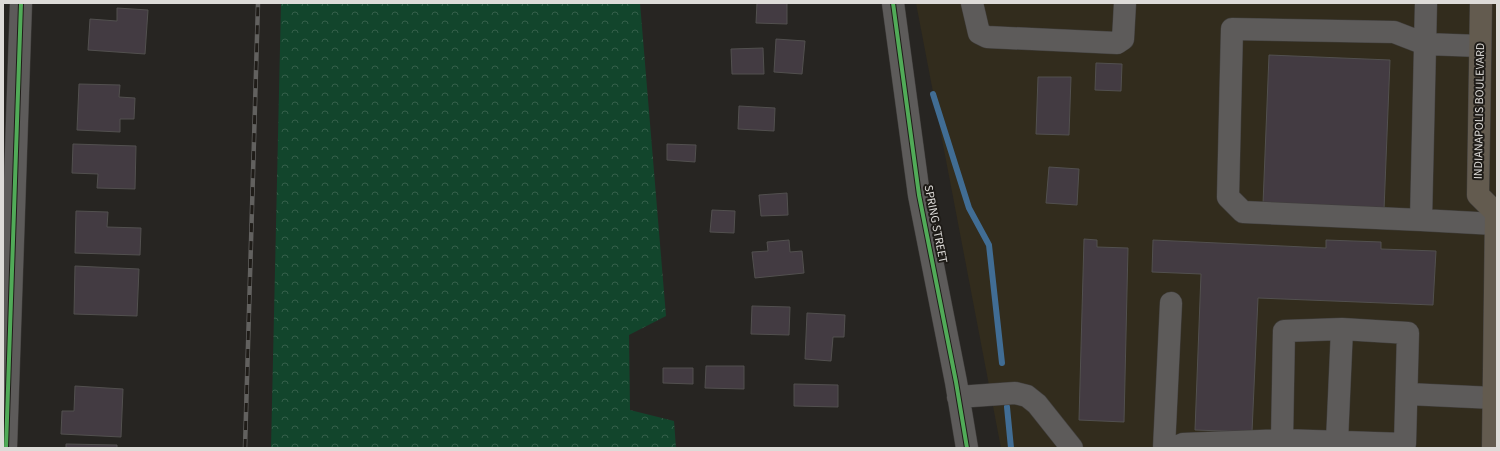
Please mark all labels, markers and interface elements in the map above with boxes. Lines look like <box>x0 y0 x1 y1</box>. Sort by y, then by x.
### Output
street label: INDIANAPOLIS BOULEVARD <box>1470 43 1489 179</box>
street label: SPRING STREET <box>920 184 952 265</box>

